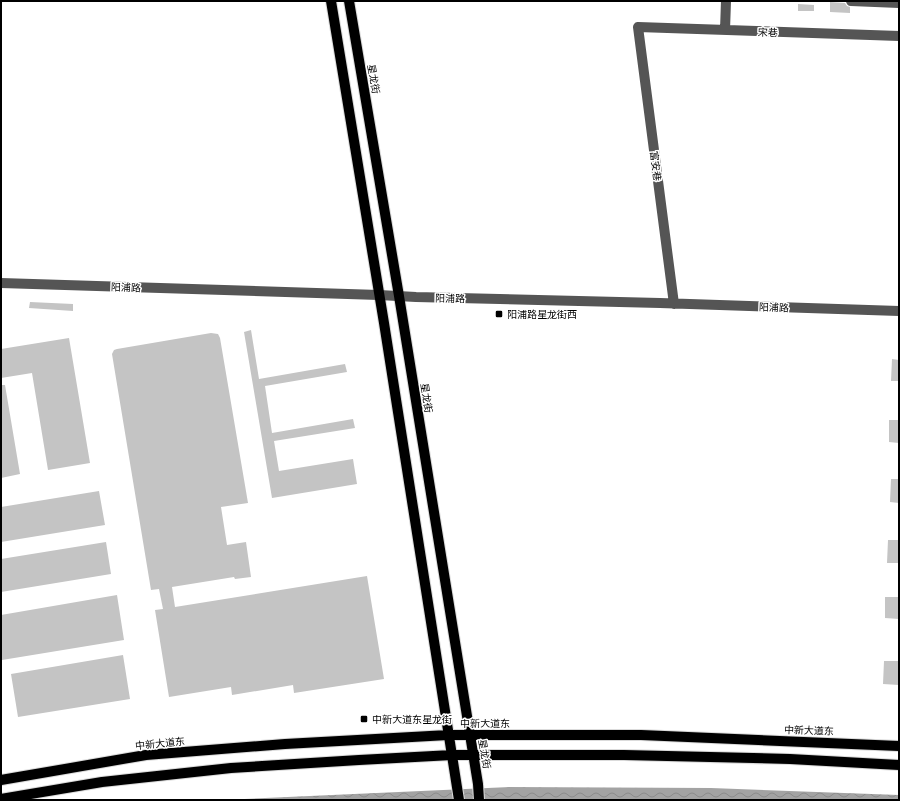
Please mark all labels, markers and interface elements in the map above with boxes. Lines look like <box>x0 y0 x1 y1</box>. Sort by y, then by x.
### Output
street label: 宋巷 <box>758 26 778 38</box>
street label: 星龙街 <box>365 63 383 95</box>
street label: 富安巷 <box>648 150 664 182</box>
street label: 阳浦路 <box>111 280 141 294</box>
street label: 阳浦路 <box>435 292 465 304</box>
street label: 阳浦路 <box>759 300 789 314</box>
place label: 阳浦路星龙街西 <box>507 308 577 320</box>
marker: 阳浦路星龙街西 <box>494 309 504 319</box>
street label: 星龙街 <box>419 382 435 414</box>
place label: 中新大道东星龙街 <box>372 713 452 725</box>
marker: 中新大道东星龙街 <box>359 714 369 724</box>
street label: 中新大道东 <box>460 717 510 729</box>
street label: 中新大道东 <box>784 723 834 737</box>
street label: 中新大道东 <box>135 734 185 752</box>
street label: 星龙街 <box>476 738 494 770</box>

